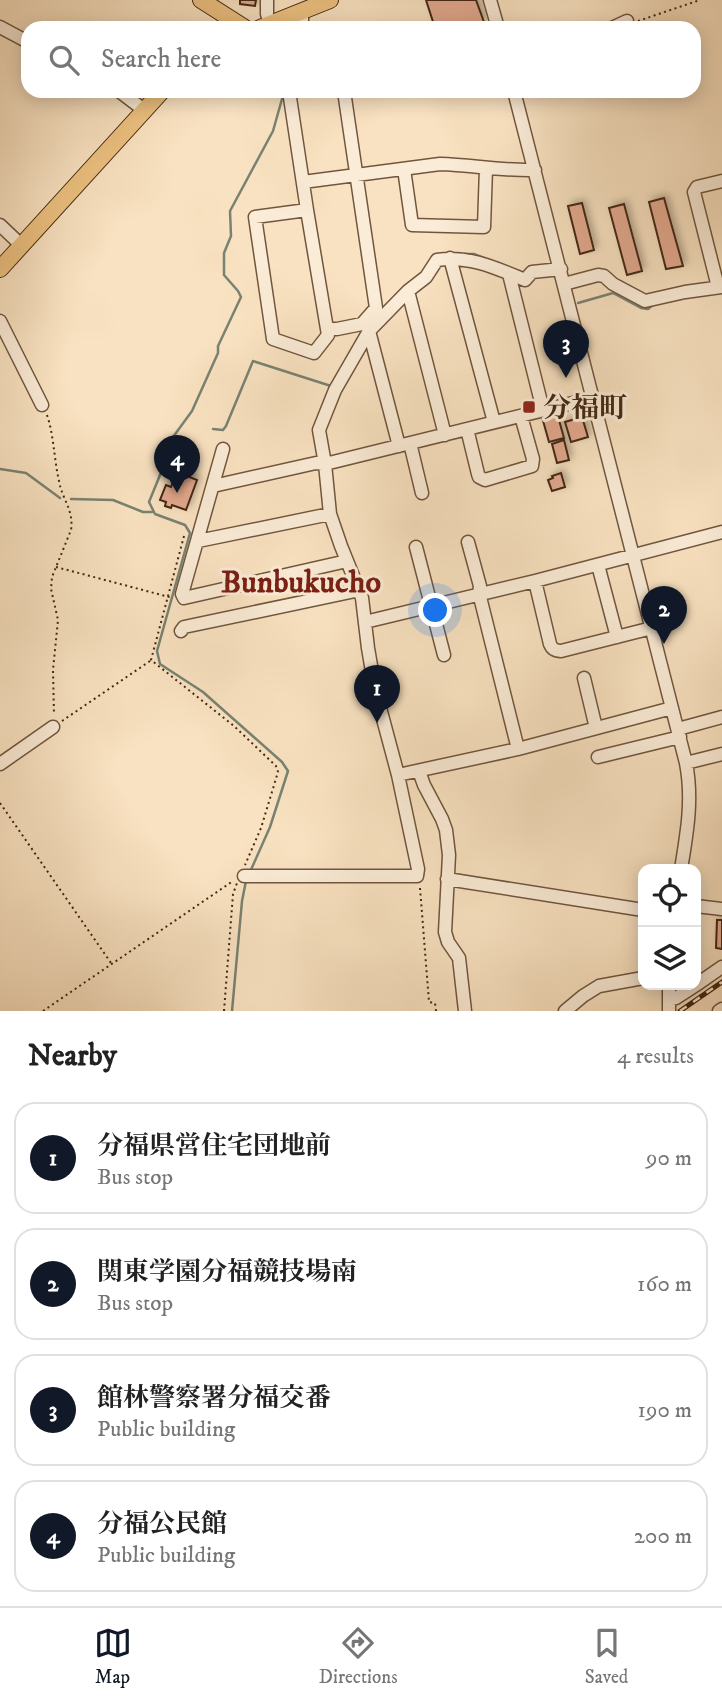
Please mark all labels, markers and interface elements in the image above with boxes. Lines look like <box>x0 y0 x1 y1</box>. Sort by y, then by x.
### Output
search box <box>21 21 701 98</box>
icon: search <box>45 41 83 79</box>
text: Search here <box>101 43 221 76</box>
pin: 3 <box>543 320 589 378</box>
place label: 分福町 <box>543 391 627 426</box>
marker: 分福町 <box>521 399 537 415</box>
pin: 4 <box>154 435 200 493</box>
district label: Bunbukucho <box>221 563 381 603</box>
pin: 2 <box>641 586 687 644</box>
your location <box>418 593 452 627</box>
pin: 1 <box>354 665 400 723</box>
map controls <box>638 864 701 990</box>
button: locate <box>638 864 701 927</box>
button: layers <box>638 927 701 990</box>
text: Nearby <box>28 1038 117 1075</box>
text: 4 results <box>617 1042 694 1071</box>
text: 分福県営住宅団地前 <box>97 1130 331 1163</box>
text: 1 <box>49 1144 57 1173</box>
text: 90 m <box>646 1144 692 1173</box>
text: Bus stop <box>97 1163 173 1192</box>
text: 関東学園分福競技場南 <box>97 1256 357 1289</box>
text: 2 <box>47 1270 59 1299</box>
text: 160 m <box>637 1270 692 1299</box>
text: Bus stop <box>97 1289 173 1318</box>
text: 館林警察署分福交番 <box>97 1382 331 1415</box>
text: 3 <box>49 1396 57 1425</box>
text: 190 m <box>638 1396 692 1425</box>
text: Public building <box>97 1415 235 1444</box>
text: 分福公民館 <box>97 1508 227 1541</box>
text: 4 <box>46 1522 60 1551</box>
text: 200 m <box>634 1522 692 1551</box>
text: Public building <box>97 1541 235 1570</box>
tab: Map <box>94 1624 132 1689</box>
tab: Directions <box>319 1624 398 1689</box>
tab: Saved <box>585 1624 628 1689</box>

